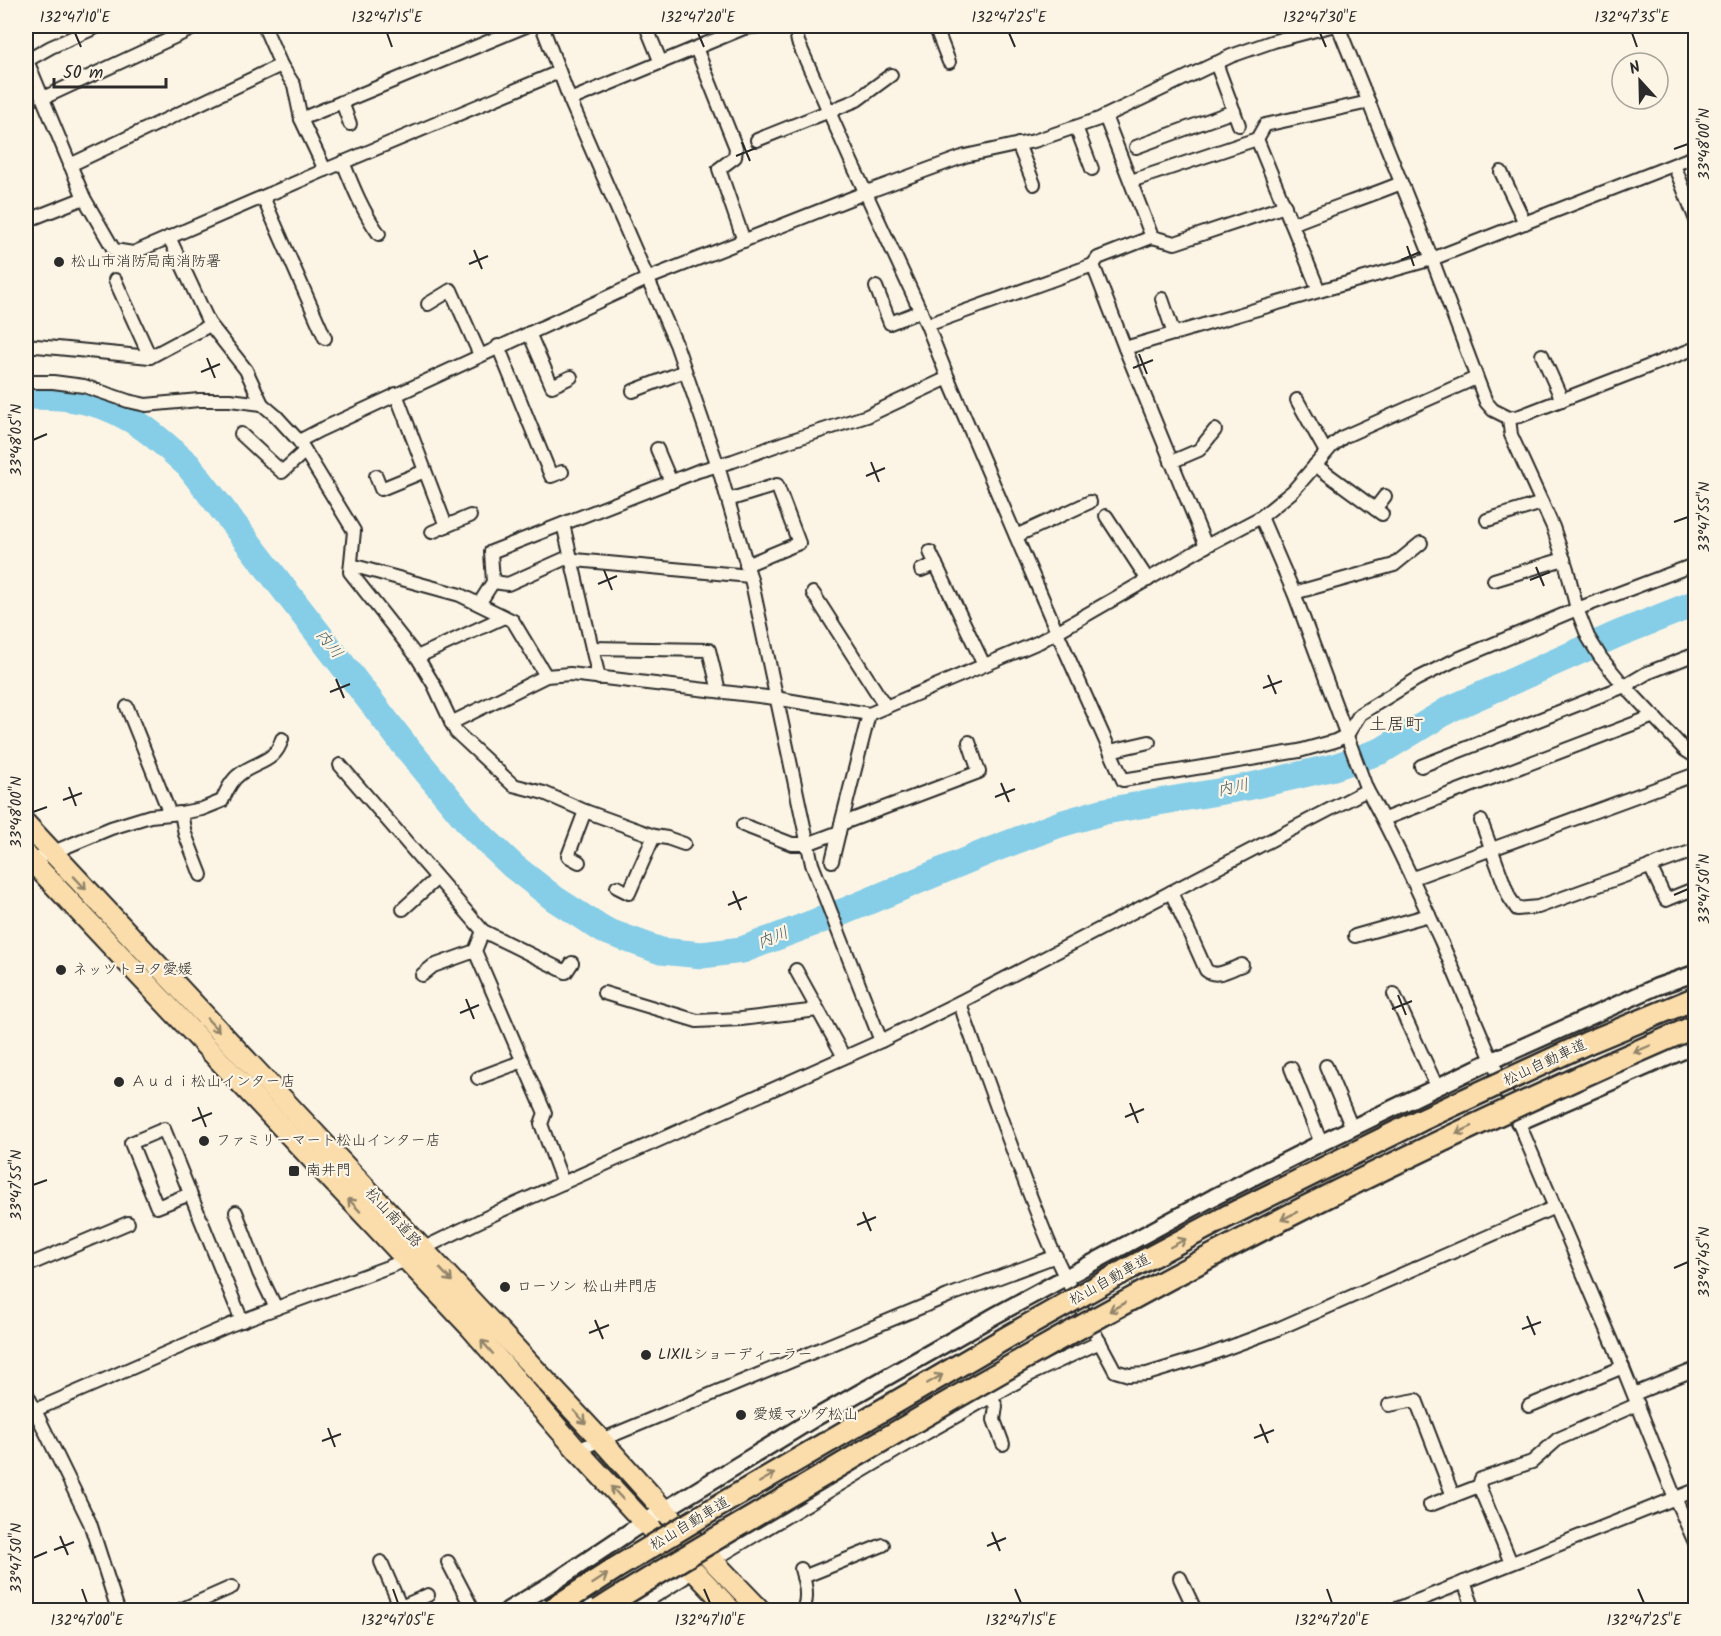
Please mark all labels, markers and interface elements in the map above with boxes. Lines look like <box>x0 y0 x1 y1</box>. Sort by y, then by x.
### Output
text: 132°47'10"E <box>40 6 111 30</box>
text: 132°47'15"E <box>352 6 424 30</box>
text: 132°47'20"E <box>661 6 736 30</box>
text: 132°47'25"E <box>972 6 1048 30</box>
text: 132°47'30"E <box>1283 6 1358 30</box>
text: 132°47'35"E <box>1595 6 1671 30</box>
scale bar <box>54 51 166 89</box>
north arrow <box>1610 51 1670 111</box>
text: N <box>1626 55 1644 82</box>
text: 50 m <box>63 59 103 88</box>
text: 33°48'00"N <box>1693 108 1717 180</box>
place label: 松山市消防局南消防署 <box>71 250 221 274</box>
marker: 松山市消防局南消防署 <box>52 255 66 269</box>
text: 33°48'05"N <box>5 404 29 476</box>
text: 33°47'55"N <box>1693 482 1717 552</box>
water label: 内川 <box>309 624 349 664</box>
district label: 土居町 <box>1369 711 1423 740</box>
water label: 内川 <box>1215 772 1251 804</box>
text: 33°48'00"N <box>5 776 29 848</box>
text: 33°47'50"N <box>1693 854 1717 924</box>
one-way arrow <box>73 875 87 890</box>
water label: 内川 <box>753 920 793 956</box>
place label: ネッツトヨタ愛媛 <box>73 958 192 982</box>
marker: ネッツトヨタ愛媛 <box>54 963 68 977</box>
one-way arrow <box>206 1017 220 1032</box>
street label: 松山自動車道 <box>1499 1033 1591 1093</box>
one-way arrow <box>1633 1044 1651 1056</box>
place label: Ａｕｄｉ松山インター店 <box>131 1070 295 1094</box>
marker: Ａｕｄｉ松山インター店 <box>112 1075 126 1089</box>
one-way arrow <box>1456 1125 1474 1136</box>
place label: ファミリーマート松山インター店 <box>216 1129 441 1153</box>
marker: ファミリーマート松山インター店 <box>197 1134 211 1148</box>
text: 33°47'55"N <box>5 1150 29 1220</box>
place label: 南井門 <box>306 1159 351 1183</box>
marker: 南井門 <box>287 1164 301 1178</box>
street label: 松山南道路 <box>359 1182 427 1254</box>
one-way arrow <box>347 1197 362 1212</box>
one-way arrow <box>1281 1211 1299 1222</box>
text: 33°47'45"N <box>1693 1226 1717 1298</box>
one-way arrow <box>1169 1237 1186 1249</box>
street label: 松山自動車道 <box>1065 1248 1155 1312</box>
one-way arrow <box>439 1267 454 1282</box>
place label: ローソン 松山井門店 <box>517 1275 658 1299</box>
marker: ローソン 松山井門店 <box>498 1280 512 1294</box>
one-way arrow <box>1108 1302 1126 1313</box>
one-way arrow <box>480 1340 494 1355</box>
place label: LIXILショーディーラー <box>658 1343 812 1367</box>
marker: LIXILショーディーラー <box>639 1348 653 1362</box>
one-way arrow <box>926 1373 943 1385</box>
place label: 愛媛マツダ松山 <box>753 1403 858 1427</box>
marker: 愛媛マツダ松山 <box>734 1408 748 1422</box>
one-way arrow <box>573 1410 587 1425</box>
one-way arrow <box>757 1472 775 1483</box>
one-way arrow <box>610 1486 624 1501</box>
street label: 松山自動車道 <box>645 1491 735 1557</box>
text: 33°47'50"N <box>5 1523 29 1593</box>
one-way arrow <box>591 1572 608 1585</box>
text: 132°47'00"E <box>50 1609 125 1633</box>
text: 132°47'05"E <box>361 1609 436 1633</box>
text: 132°47'10"E <box>675 1609 746 1633</box>
text: 132°47'15"E <box>986 1609 1058 1633</box>
text: 132°47'20"E <box>1295 1609 1370 1633</box>
text: 132°47'25"E <box>1607 1609 1683 1633</box>

